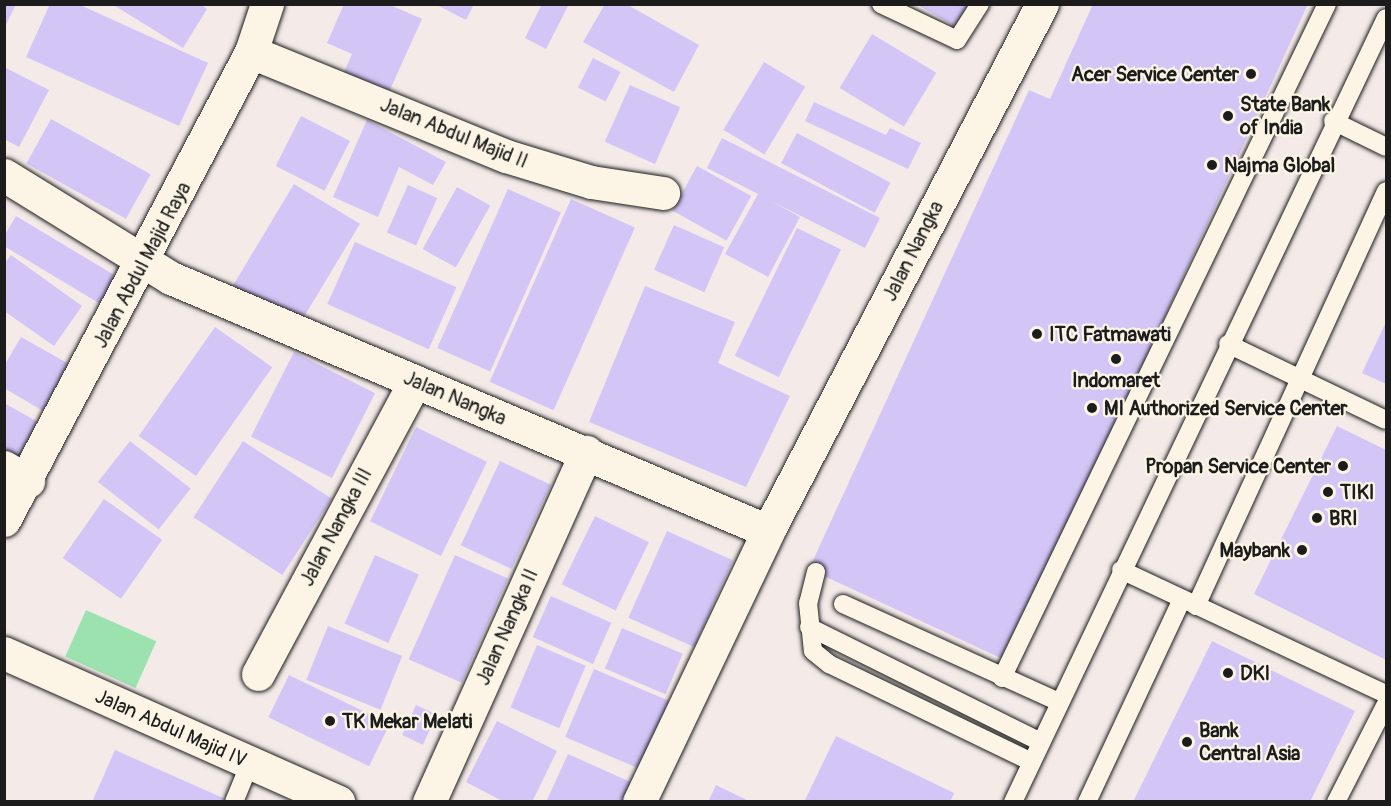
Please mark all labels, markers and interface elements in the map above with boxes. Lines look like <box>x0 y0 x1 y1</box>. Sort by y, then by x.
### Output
place label: Acer Service Center <box>1071 62 1239 86</box>
marker: Acer Service Center <box>1244 67 1258 81</box>
street label: Jalan Abdul Majid II <box>377 92 531 174</box>
place label: State Bank of India <box>1240 92 1330 139</box>
marker: State Bank of India <box>1221 109 1235 123</box>
place label: Najma Global <box>1224 153 1335 177</box>
marker: Najma Global <box>1205 158 1219 172</box>
street label: Jalan Abdul Majid Raya <box>88 178 196 352</box>
street label: Jalan Nangka <box>878 197 948 305</box>
place label: ITC Fatmawati <box>1049 322 1171 346</box>
marker: ITC Fatmawati <box>1030 327 1044 341</box>
marker: Indomaret <box>1109 352 1123 366</box>
street label: Jalan Nangka <box>400 366 510 430</box>
place label: Indomaret <box>1072 368 1160 392</box>
place label: MI Authorized Service Center <box>1104 396 1347 420</box>
marker: MI Authorized Service Center <box>1085 401 1099 415</box>
place label: Propan Service Center <box>1145 454 1331 478</box>
marker: Propan Service Center <box>1336 459 1350 473</box>
street label: Jalan Nangka III <box>295 464 377 590</box>
place label: TIKI <box>1340 480 1374 504</box>
marker: TIKI <box>1321 485 1335 499</box>
place label: BRI <box>1329 506 1358 530</box>
marker: BRI <box>1310 511 1324 525</box>
place label: Maybank <box>1220 538 1290 562</box>
marker: Maybank <box>1295 543 1309 557</box>
street label: Jalan Nangka II <box>471 565 543 689</box>
place label: DKI <box>1240 661 1270 685</box>
marker: DKI <box>1221 666 1235 680</box>
street label: Jalan Abdul Majid IV <box>91 684 251 772</box>
place label: TK Mekar Melati <box>342 709 472 733</box>
marker: TK Mekar Melati <box>323 714 337 728</box>
place label: Bank Central Asia <box>1199 718 1300 765</box>
marker: Bank Central Asia <box>1180 735 1194 749</box>

